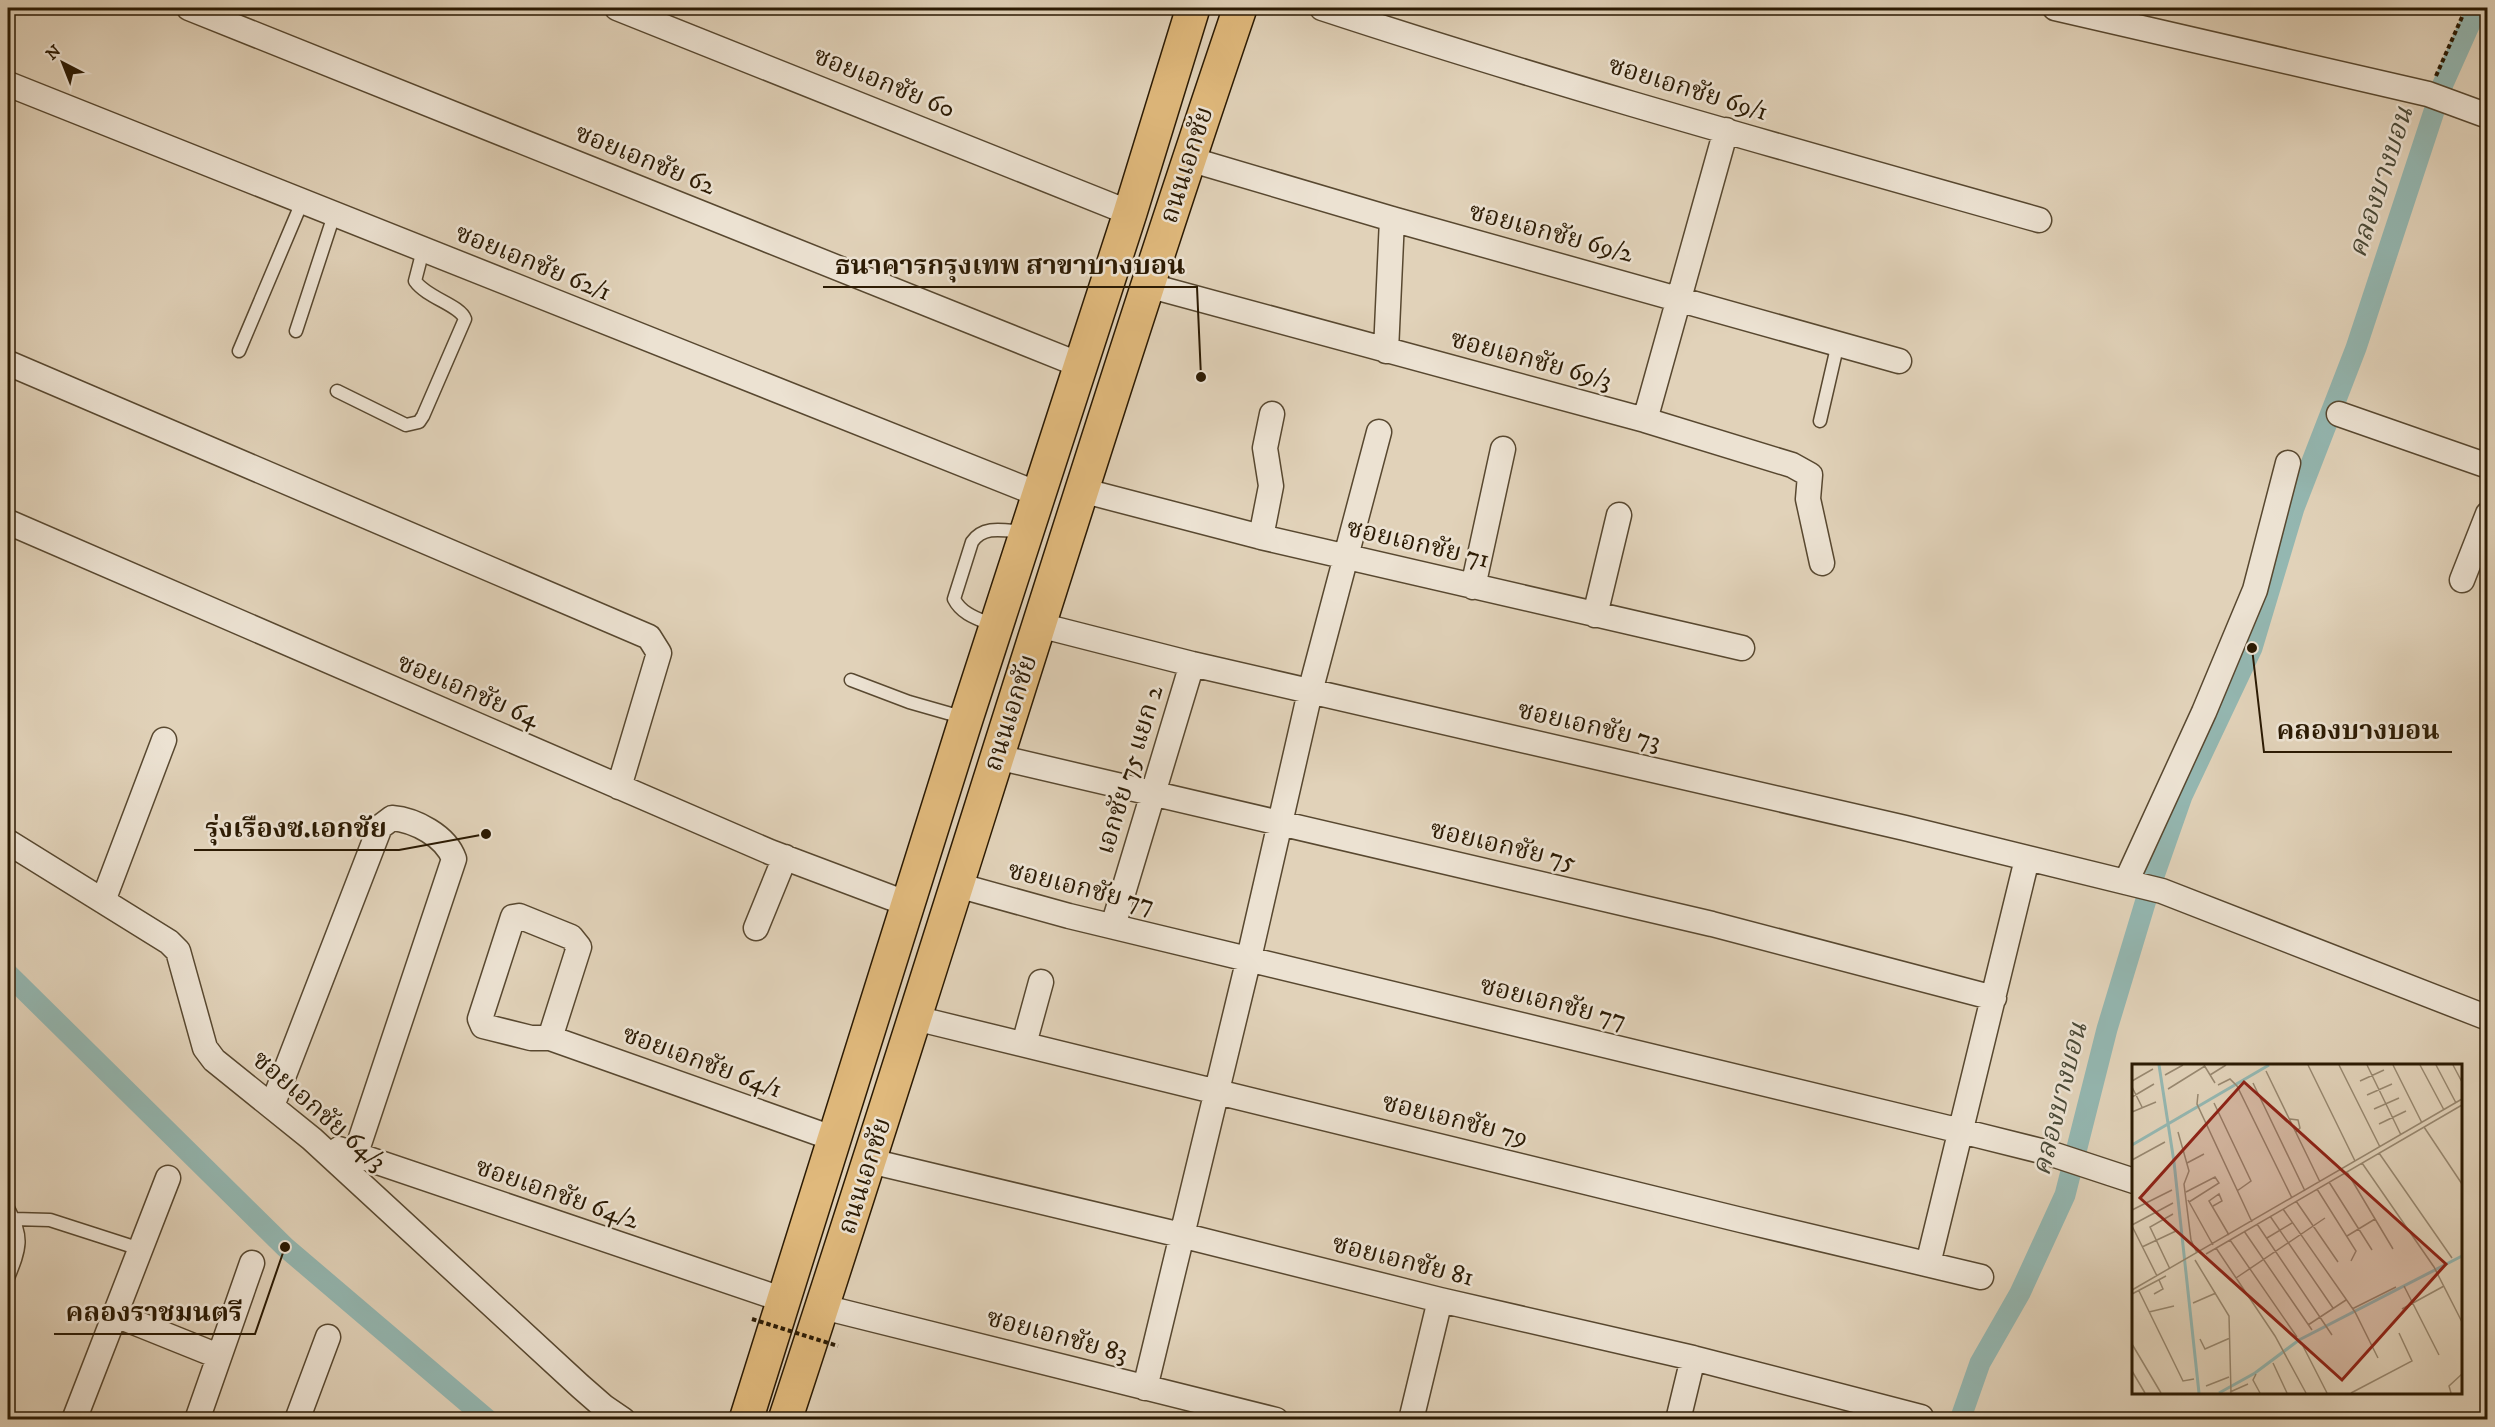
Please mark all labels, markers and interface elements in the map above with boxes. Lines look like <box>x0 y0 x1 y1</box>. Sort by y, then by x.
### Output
north arrow <box>33 33 93 93</box>
street label: ซอยเอกชัย 60 <box>808 40 960 126</box>
text: N <box>42 41 65 64</box>
street label: ซอยเอกชัย 69/1 <box>1604 49 1772 129</box>
water label: คลองบางบอน <box>2341 102 2421 262</box>
street label: ถนนเอกชัย <box>1153 103 1221 227</box>
street label: ซอยเอกชัย 62 <box>570 117 720 203</box>
street label: ซอยเอกชัย 69/2 <box>1465 195 1637 271</box>
street label: ซอยเอกชัย 62/1 <box>450 217 616 309</box>
callout: ธนาคารกรุงเทพ สาขาบางบอน <box>823 242 1197 287</box>
text: ธนาคารกรุงเทพ สาขาบางบอน <box>835 249 1185 283</box>
street label: ซอยเอกชัย 69/3 <box>1447 323 1615 397</box>
street label: ซอยเอกชัย 71 <box>1343 512 1493 576</box>
street label: ซอยเอกชัย 64 <box>392 646 545 736</box>
street label: ถนนเอกชัย <box>977 651 1045 775</box>
street label: เอกชัย 75 แยก 2 <box>1089 681 1171 858</box>
street label: ซอยเอกชัย 73 <box>1514 694 1664 758</box>
callout: คลองบางบอน <box>2264 707 2452 752</box>
text: คลองบางบอน <box>2276 714 2440 748</box>
callout: รุ่งเรืองซ.เอกชัย <box>194 805 399 850</box>
text: รุ่งเรืองซ.เอกชัย <box>205 812 387 846</box>
street label: ซอยเอกชัย 75 <box>1427 813 1579 879</box>
street label: ซอยเอกชัย 77 <box>1004 854 1158 922</box>
street label: ซอยเอกชัย 77 <box>1476 969 1630 1037</box>
street label: ซอยเอกชัย 64/1 <box>618 1018 786 1106</box>
water label: คลองบางบอน <box>2025 1019 2095 1179</box>
street label: ซอยเอกชัย 64/3 <box>245 1044 393 1178</box>
inset map <box>2132 1064 2462 1394</box>
street label: ซอยเอกชัย 79 <box>1379 1086 1531 1154</box>
street label: ถนนเอกชัย <box>831 1114 899 1238</box>
street label: ซอยเอกชัย 64/2 <box>471 1151 643 1237</box>
street label: ซอยเอกชัย 81 <box>1329 1227 1477 1295</box>
callout: คลองราชมนตรี <box>54 1289 255 1334</box>
text: คลองราชมนตรี <box>66 1296 242 1330</box>
street label: ซอยเอกชัย 83 <box>983 1301 1131 1371</box>

